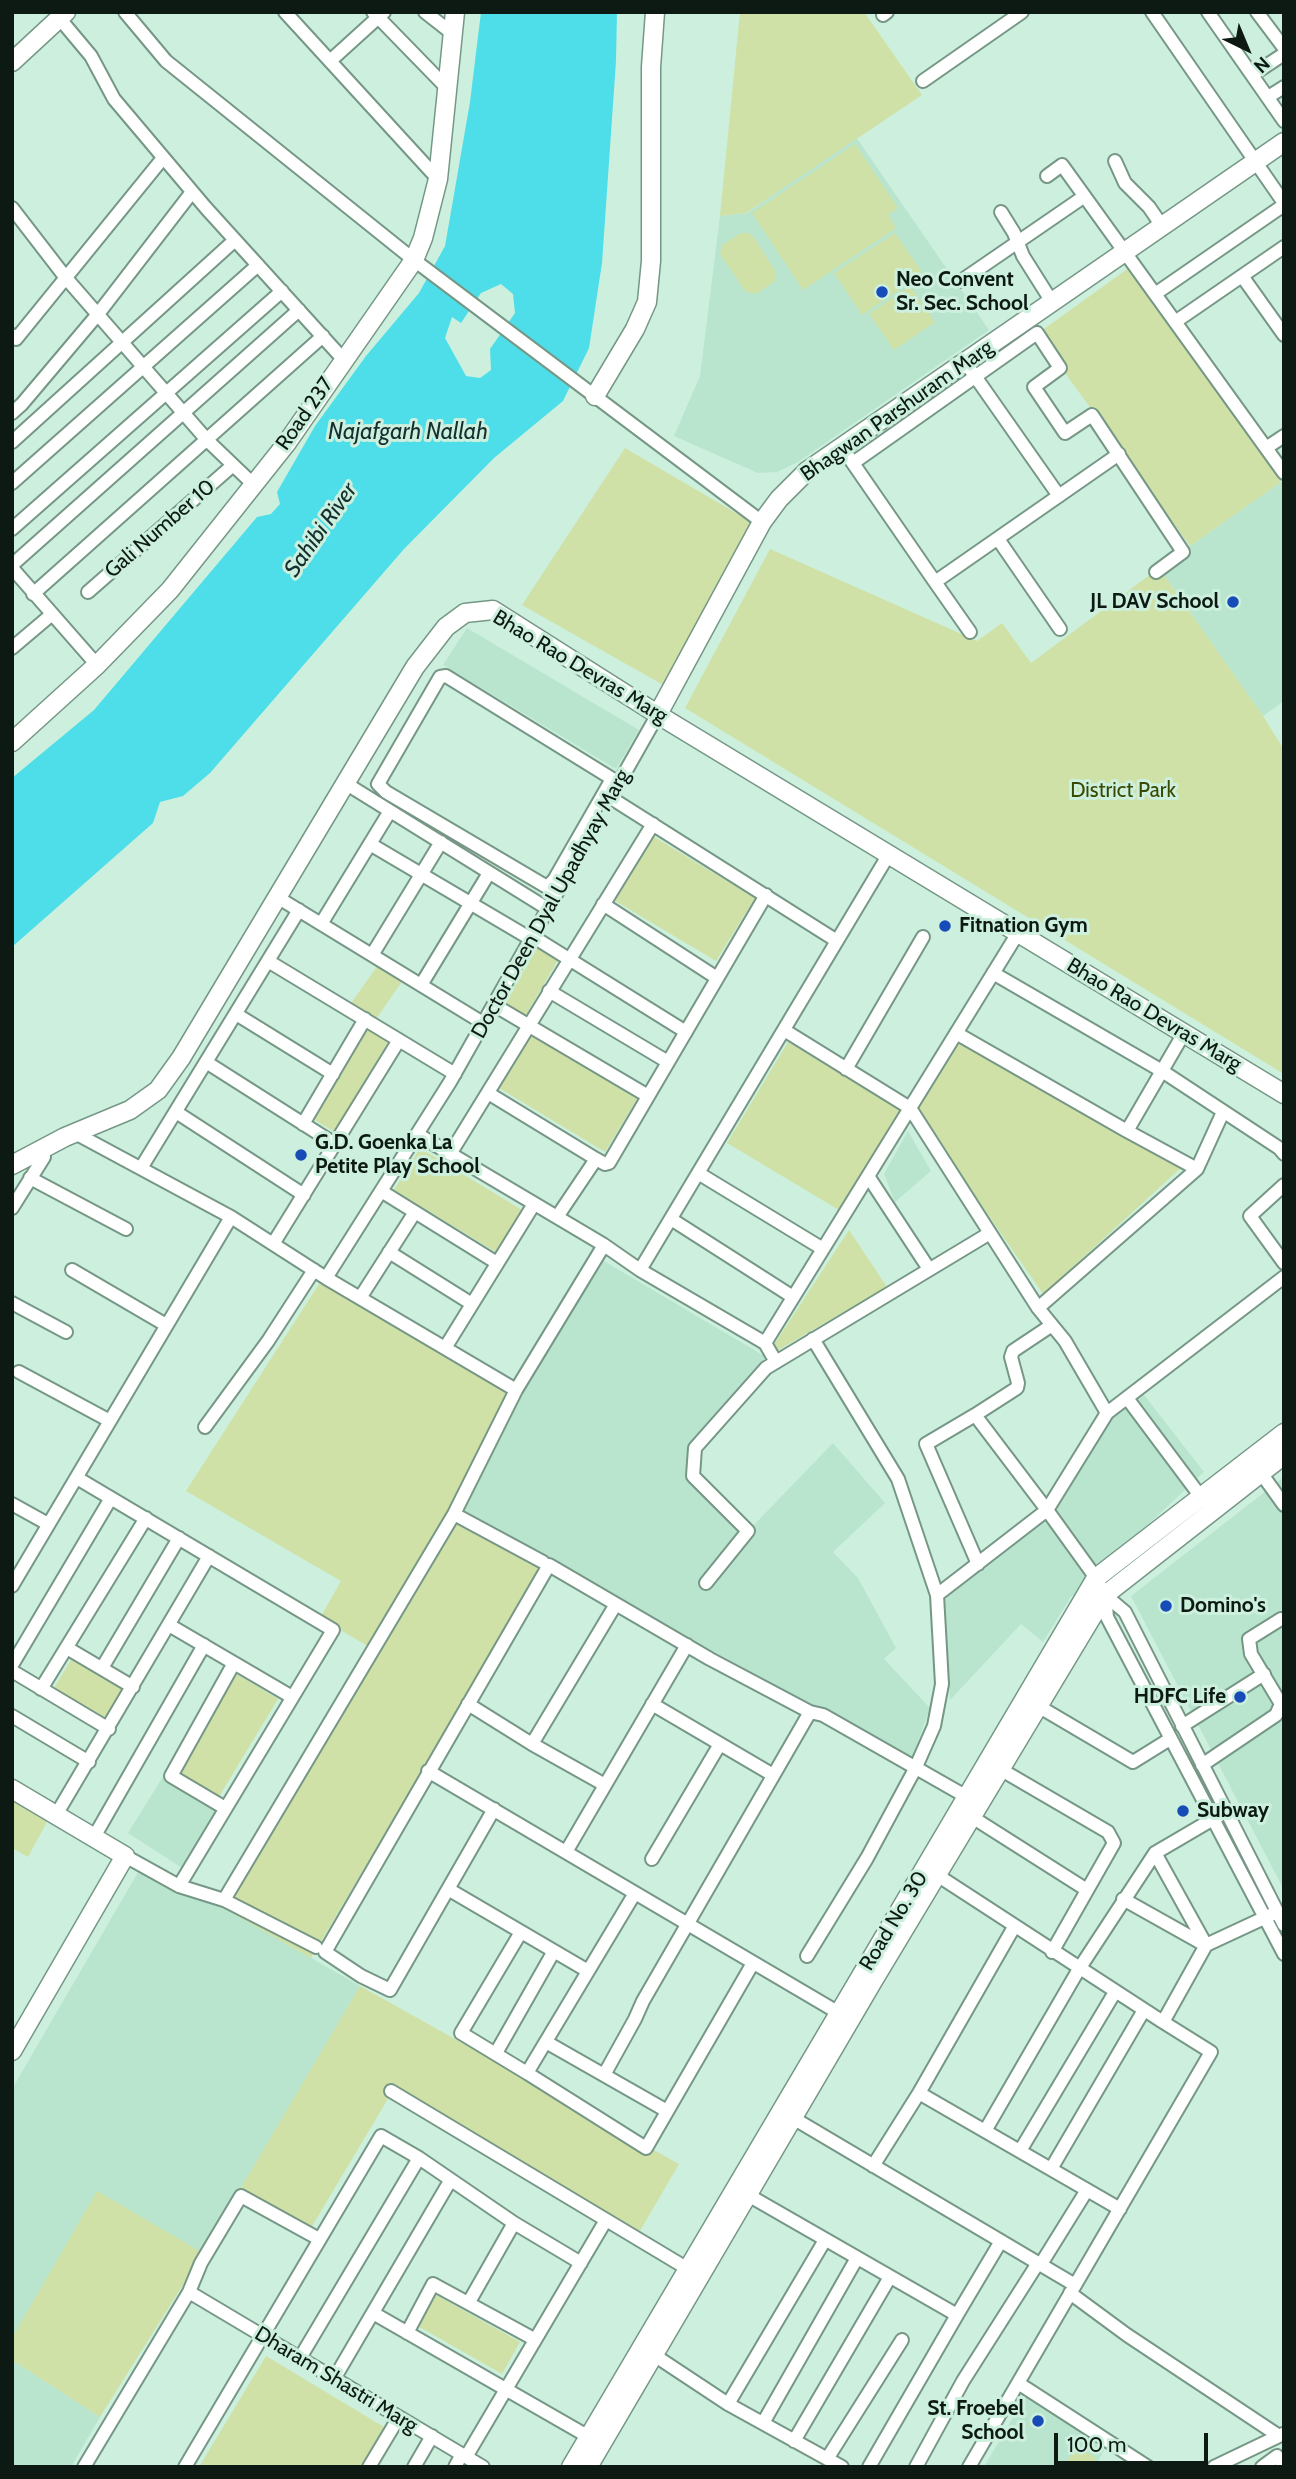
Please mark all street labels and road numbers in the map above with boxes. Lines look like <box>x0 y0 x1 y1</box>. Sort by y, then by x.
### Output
street label: Bhagwan Parshuram Marg <box>796 335 998 487</box>
street label: Road 237 <box>271 373 339 455</box>
street label: Gali Number 10 <box>100 474 220 584</box>
street label: Bhao Rao Devras Marg <box>488 605 672 729</box>
street label: Doctor Deen Dyal Upadhyay Marg <box>466 765 636 1043</box>
street label: Bhao Rao Devras Marg <box>1062 953 1246 1077</box>
street label: Road No. 30 <box>855 1867 933 1975</box>
street label: Dharam Shastri Marg <box>250 2321 422 2439</box>

